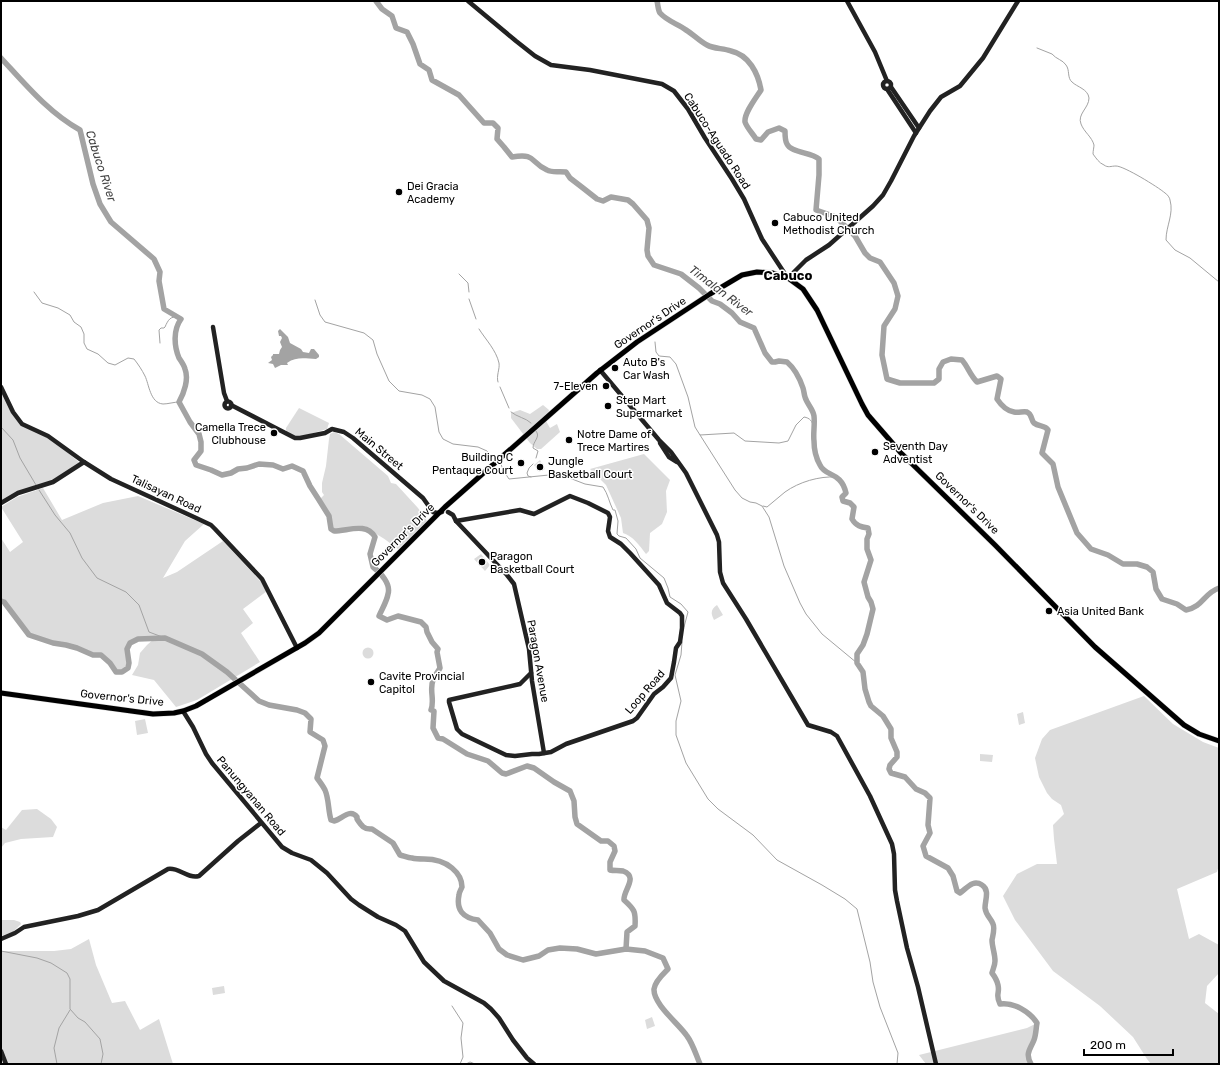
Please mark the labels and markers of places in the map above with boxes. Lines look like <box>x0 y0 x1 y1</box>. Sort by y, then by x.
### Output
place label: Dei Gracia Academy <box>407 180 459 206</box>
marker: Dei Gracia Academy <box>394 187 404 197</box>
place label: Cabuco United Methodist Church <box>783 211 874 237</box>
marker: Cabuco United Methodist Church <box>770 218 780 228</box>
place label: Auto B's Car Wash <box>623 356 670 382</box>
marker: Auto B's Car Wash <box>610 363 620 373</box>
place label: 7-Eleven <box>553 380 598 393</box>
marker: 7-Eleven <box>601 381 611 391</box>
place label: Step Mart Supermarket <box>616 394 683 420</box>
marker: Step Mart Supermarket <box>603 401 613 411</box>
place label: Camella Trece Clubhouse <box>195 421 266 447</box>
marker: Camella Trece Clubhouse <box>269 428 279 438</box>
place label: Notre Dame of Trece Martires <box>577 428 652 454</box>
marker: Notre Dame of Trece Martires <box>564 435 574 445</box>
place label: Seventh Day Adventist <box>883 440 948 466</box>
marker: Seventh Day Adventist <box>870 447 880 457</box>
place label: Building C Pentaque Court <box>432 451 514 477</box>
place label: Jungle Basketball Court <box>548 455 633 481</box>
marker: Building C Pentaque Court <box>516 458 526 468</box>
marker: Jungle Basketball Court <box>535 462 545 472</box>
place label: Paragon Basketball Court <box>490 550 575 576</box>
marker: Paragon Basketball Court <box>477 557 487 567</box>
place label: Asia United Bank <box>1057 605 1144 618</box>
marker: Asia United Bank <box>1044 606 1054 616</box>
place label: Cavite Provincial Capitol <box>379 670 464 696</box>
marker: Cavite Provincial Capitol <box>366 677 376 687</box>

